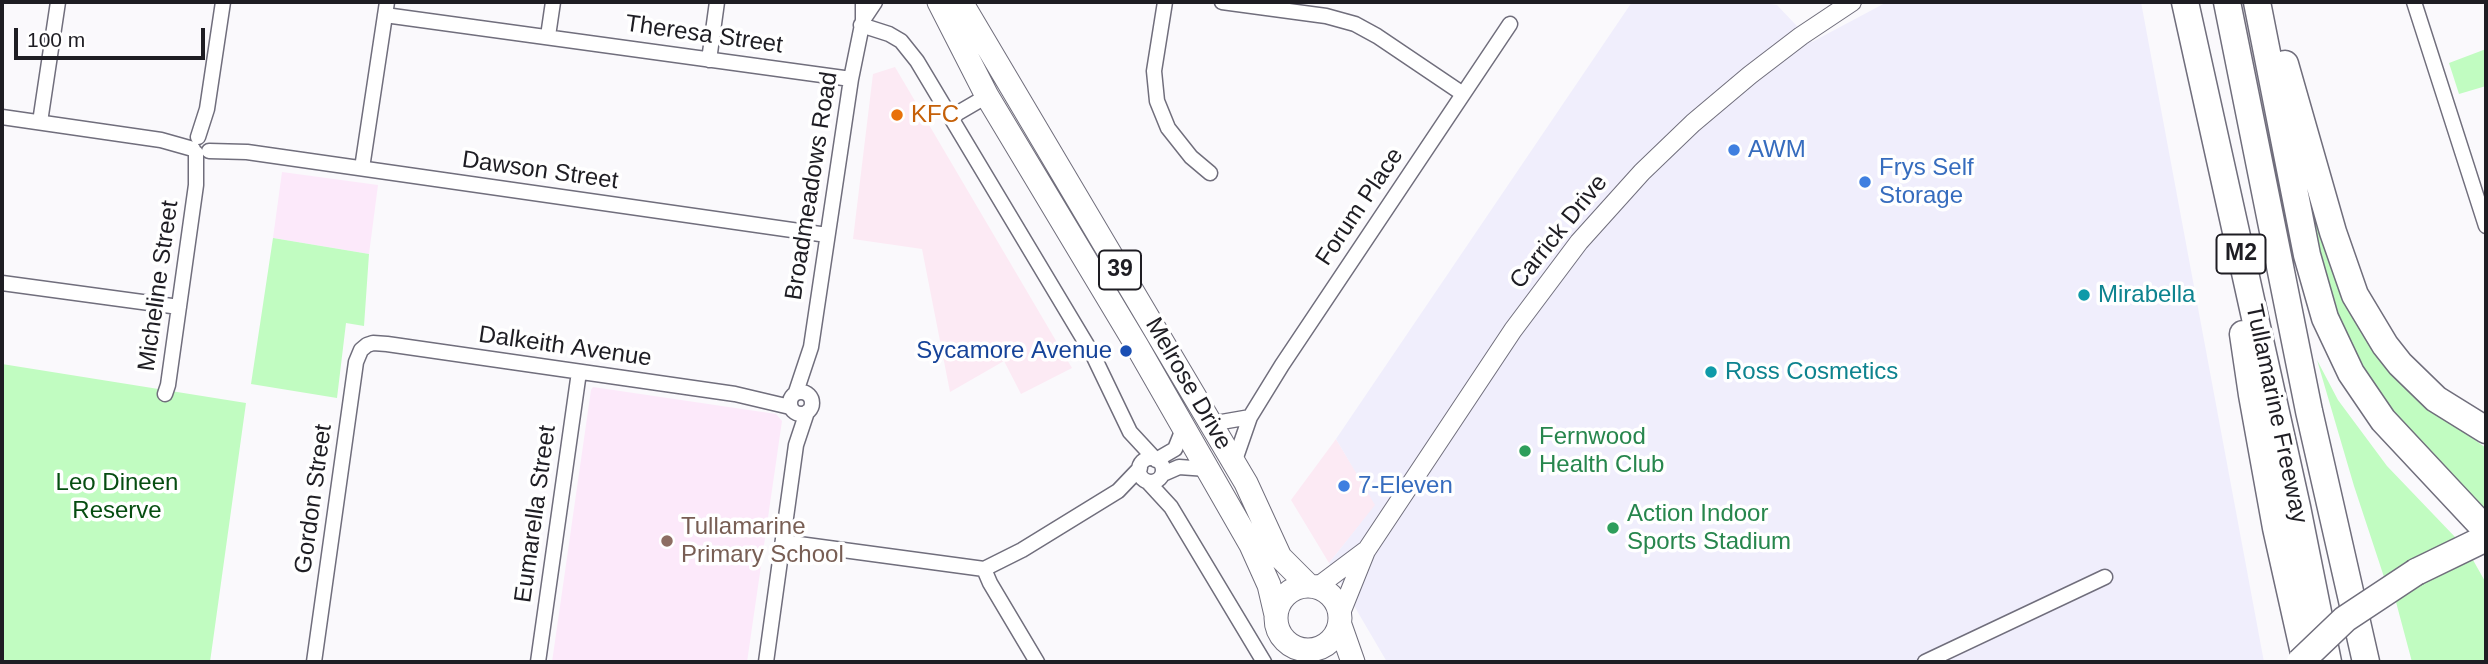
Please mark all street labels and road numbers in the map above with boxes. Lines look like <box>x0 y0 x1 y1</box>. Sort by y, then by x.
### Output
street label: Theresa Street <box>623 10 785 60</box>
street label: Broadmeadows Road <box>780 70 844 302</box>
street label: Forum Place <box>1310 143 1410 271</box>
street label: Dawson Street <box>460 146 620 196</box>
street label: Carrick Drive <box>1504 169 1614 295</box>
street label: Micheline Street <box>133 199 185 373</box>
road number: M2 <box>2216 234 2266 274</box>
road number: 39 <box>1099 250 1141 290</box>
street label: Tullamarine Freeway <box>2239 302 2313 526</box>
street label: Melrose Drive <box>1139 313 1237 455</box>
street label: Dalkeith Avenue <box>477 321 653 373</box>
street label: Gordon Street <box>289 422 339 576</box>
street label: Eumarella Street <box>509 423 563 605</box>

